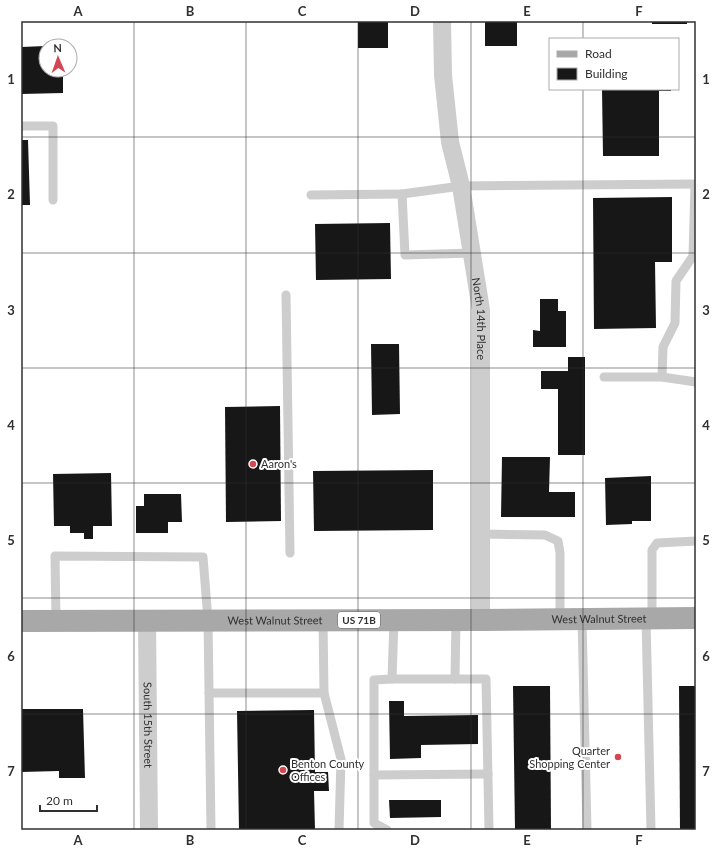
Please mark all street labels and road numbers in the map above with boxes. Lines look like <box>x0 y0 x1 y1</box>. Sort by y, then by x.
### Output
street label: North 14th Place <box>470 277 488 360</box>
street label: West Walnut Street <box>551 611 647 625</box>
road number: US 71B <box>338 612 380 628</box>
street label: West Walnut Street <box>228 613 323 627</box>
street label: South 15th Street <box>142 682 155 768</box>

